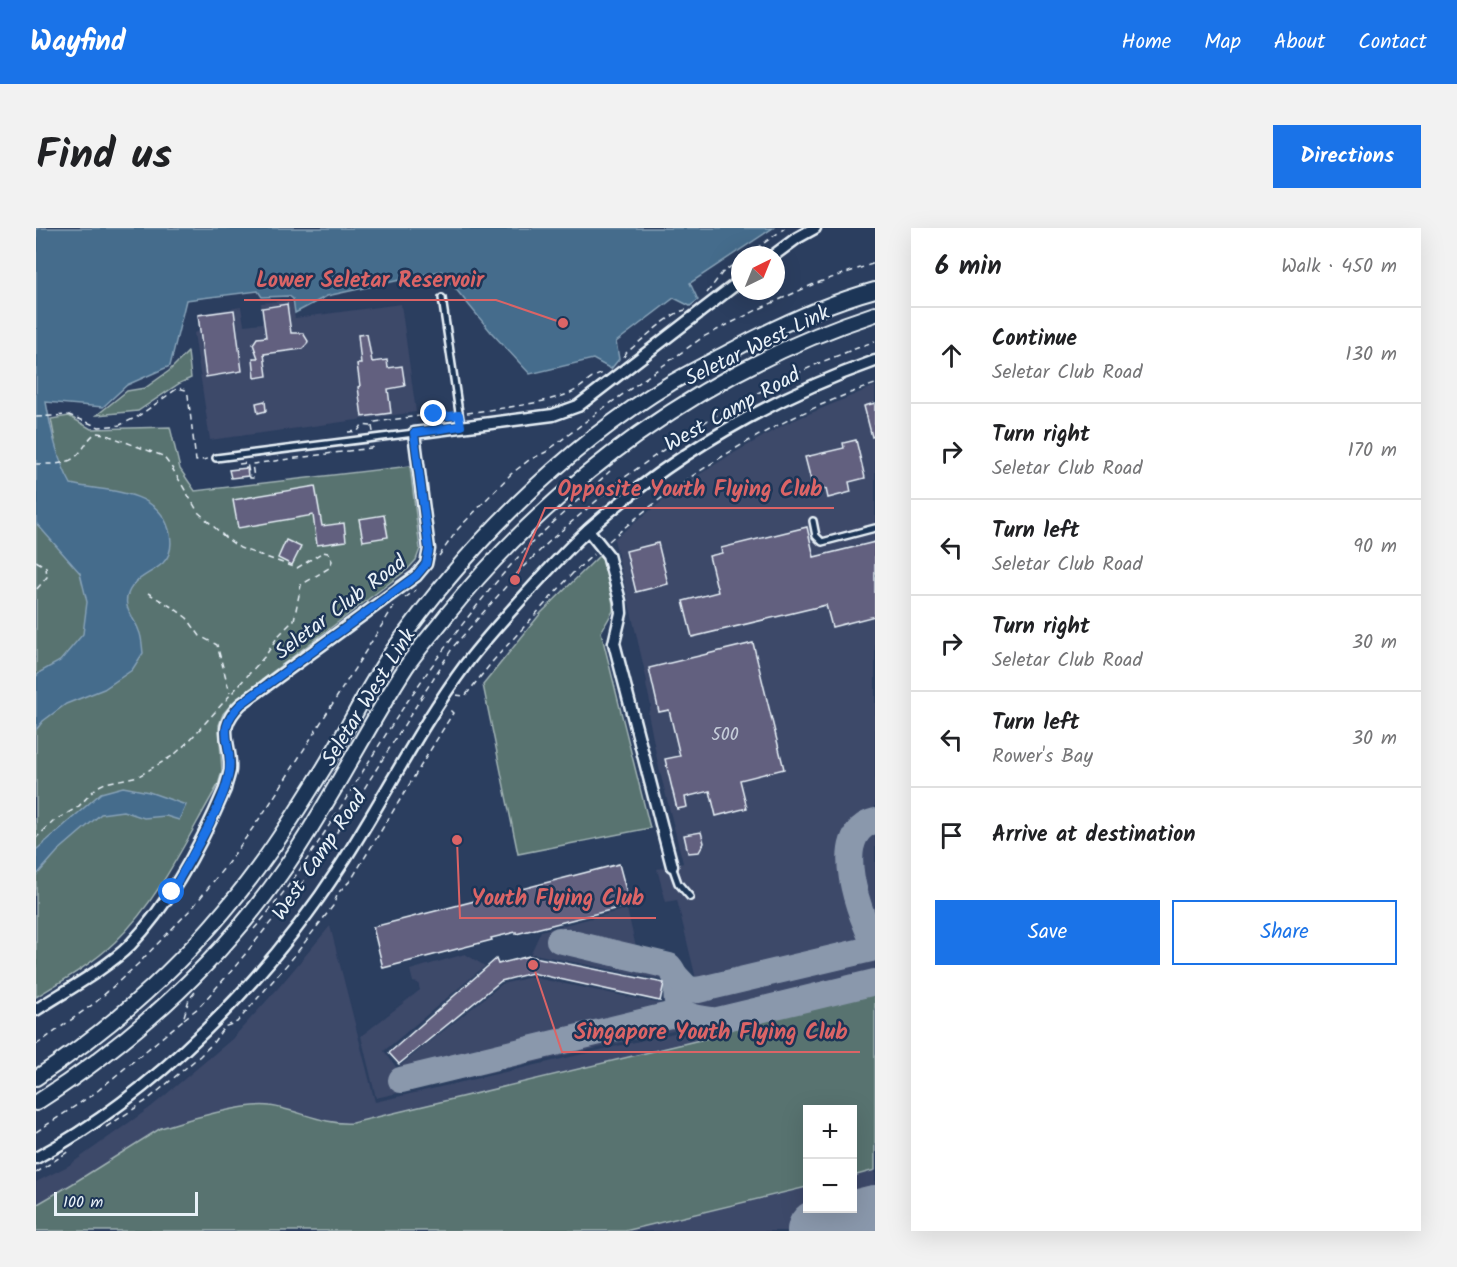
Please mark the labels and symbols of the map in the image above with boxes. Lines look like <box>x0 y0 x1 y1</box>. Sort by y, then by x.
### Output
north arrow <box>731 246 785 300</box>
callout: Lower Seletar Reservoir <box>244 260 496 300</box>
text: Lower Seletar Reservoir <box>256 264 485 299</box>
street label: Seletar West Link <box>680 297 836 396</box>
street label: West Camp Road <box>659 359 807 461</box>
route end <box>420 400 446 426</box>
callout: Opposite Youth Flying Club <box>545 468 834 508</box>
text: Opposite Youth Flying Club <box>557 473 823 508</box>
street label: Seletar Club Road <box>268 547 414 669</box>
street label: Seletar West Link <box>314 622 425 773</box>
house number: 500 <box>711 721 739 750</box>
street label: West Camp Road <box>264 784 376 928</box>
route start <box>158 878 184 904</box>
callout: Youth Flying Club <box>460 878 656 918</box>
text: Youth Flying Club <box>472 882 644 917</box>
callout: Singapore Youth Flying Club <box>562 1012 860 1052</box>
text: Singapore Youth Flying Club <box>574 1016 848 1051</box>
scale bar <box>54 1189 198 1216</box>

